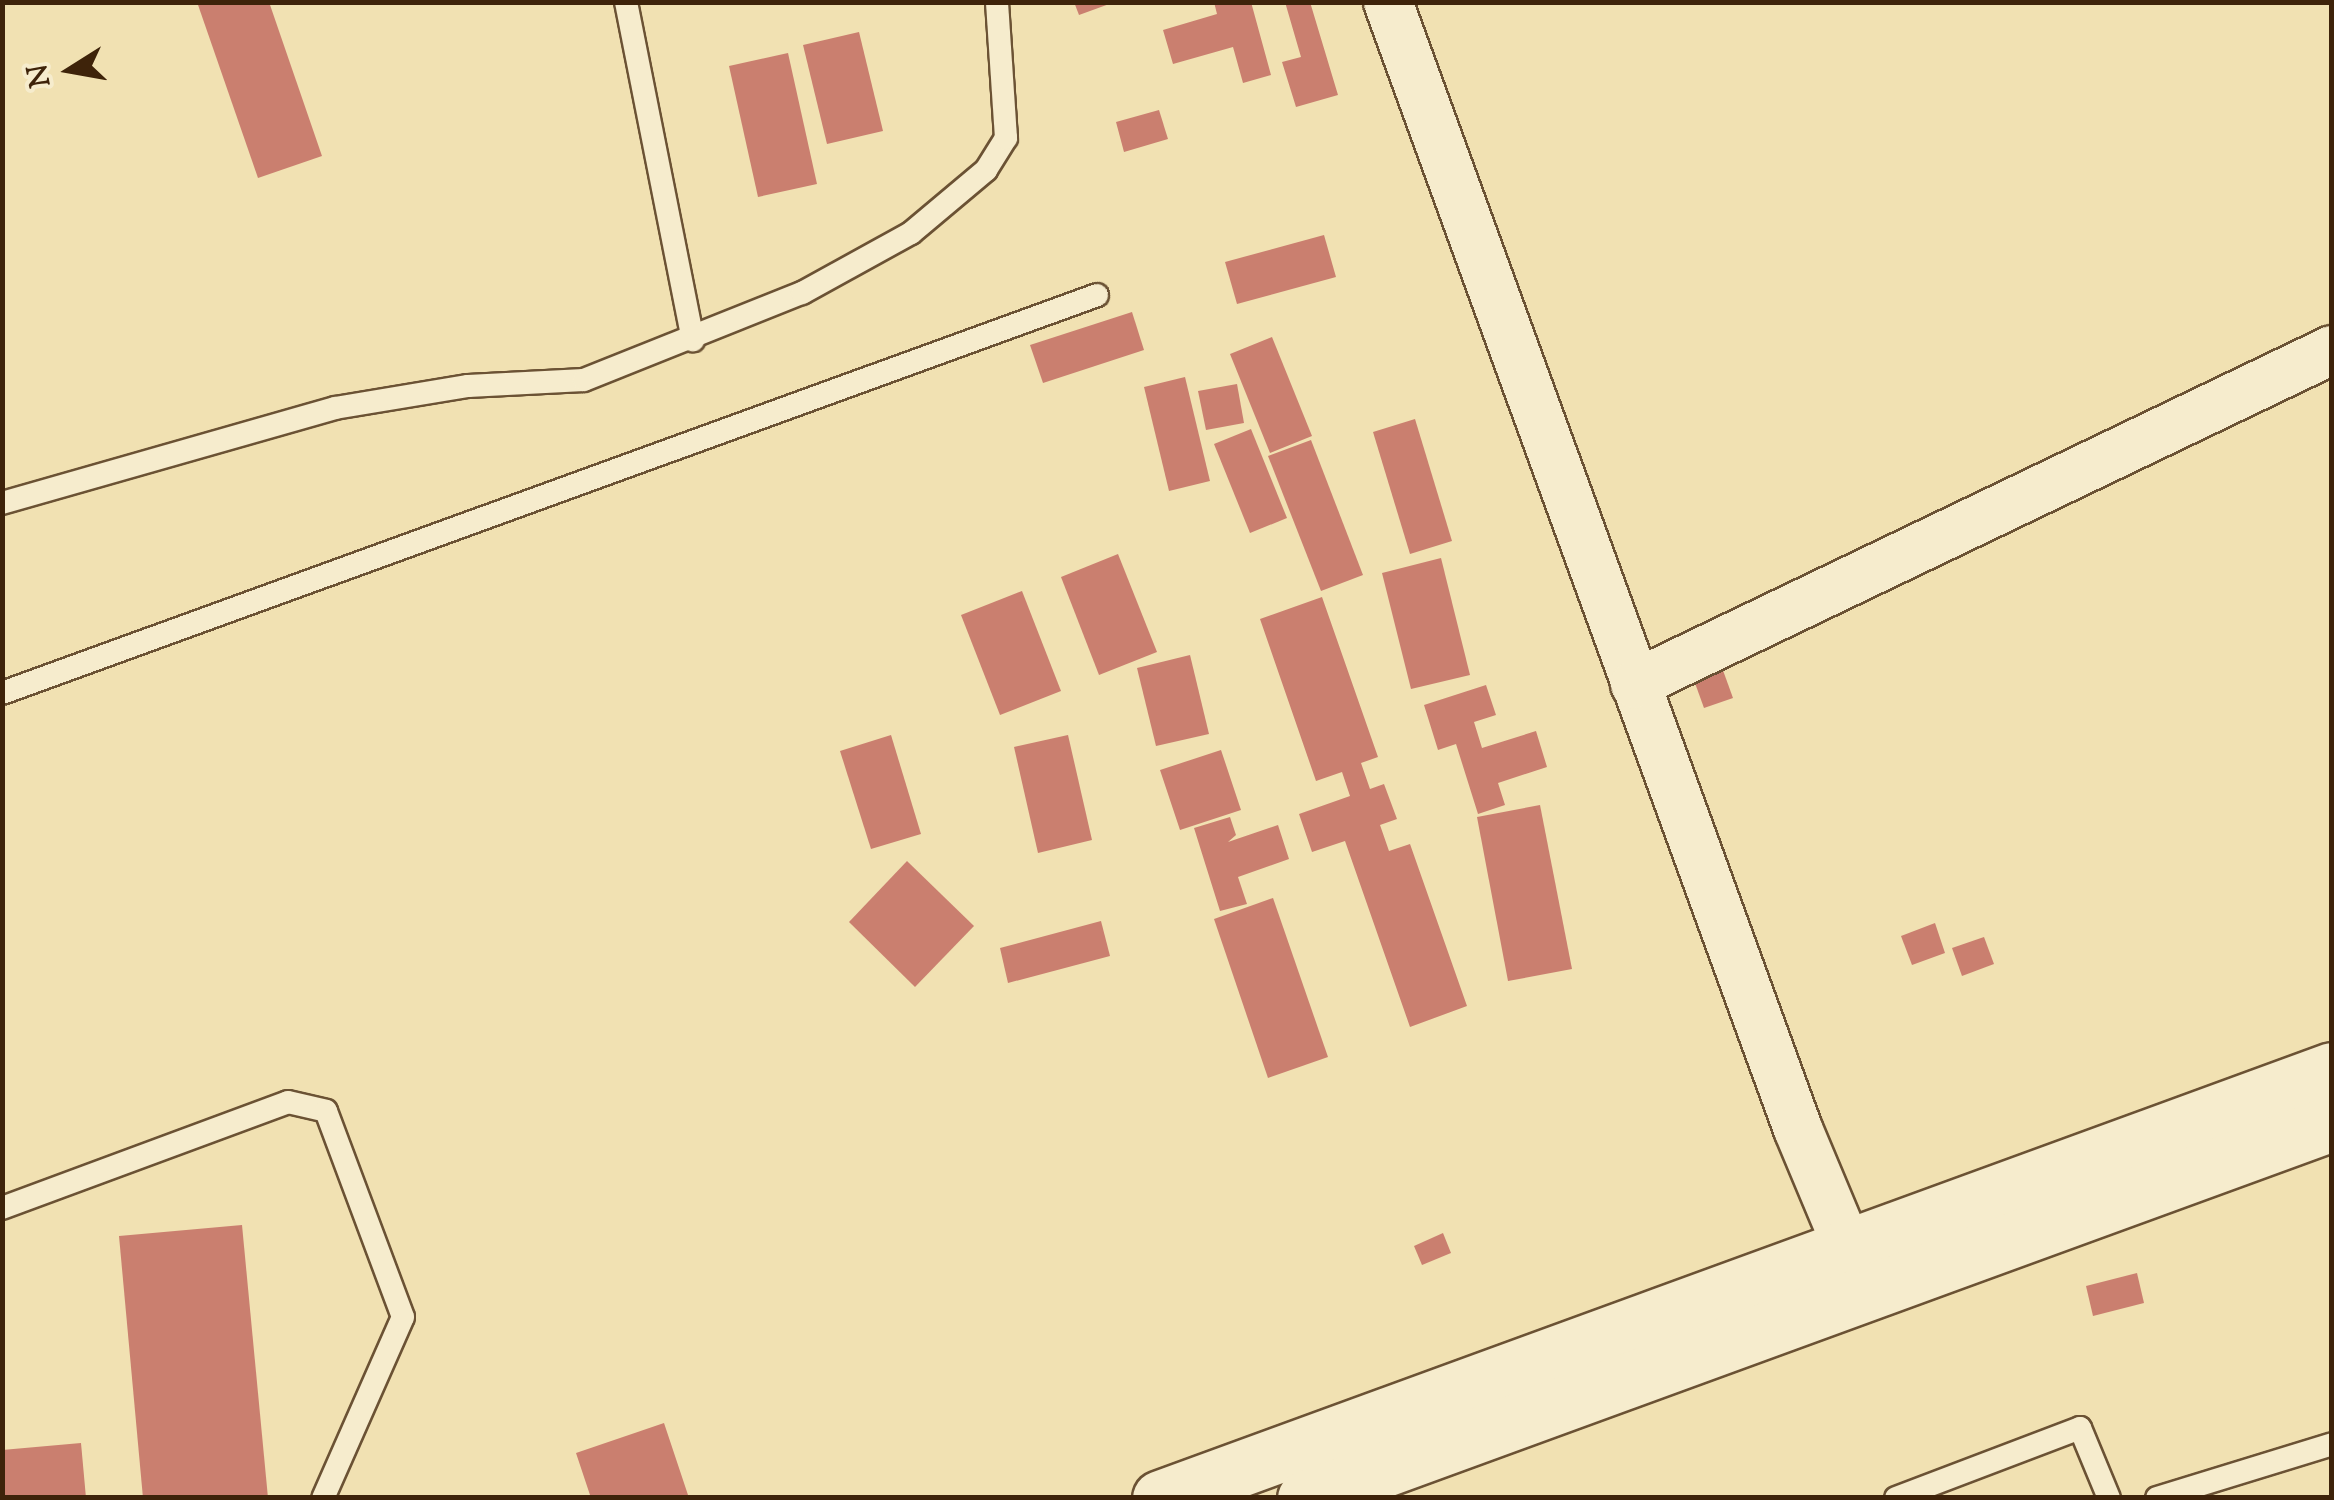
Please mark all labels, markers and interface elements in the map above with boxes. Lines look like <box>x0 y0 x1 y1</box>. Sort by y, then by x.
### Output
north arrow <box>20 20 120 120</box>
text: N <box>19 61 62 91</box>

